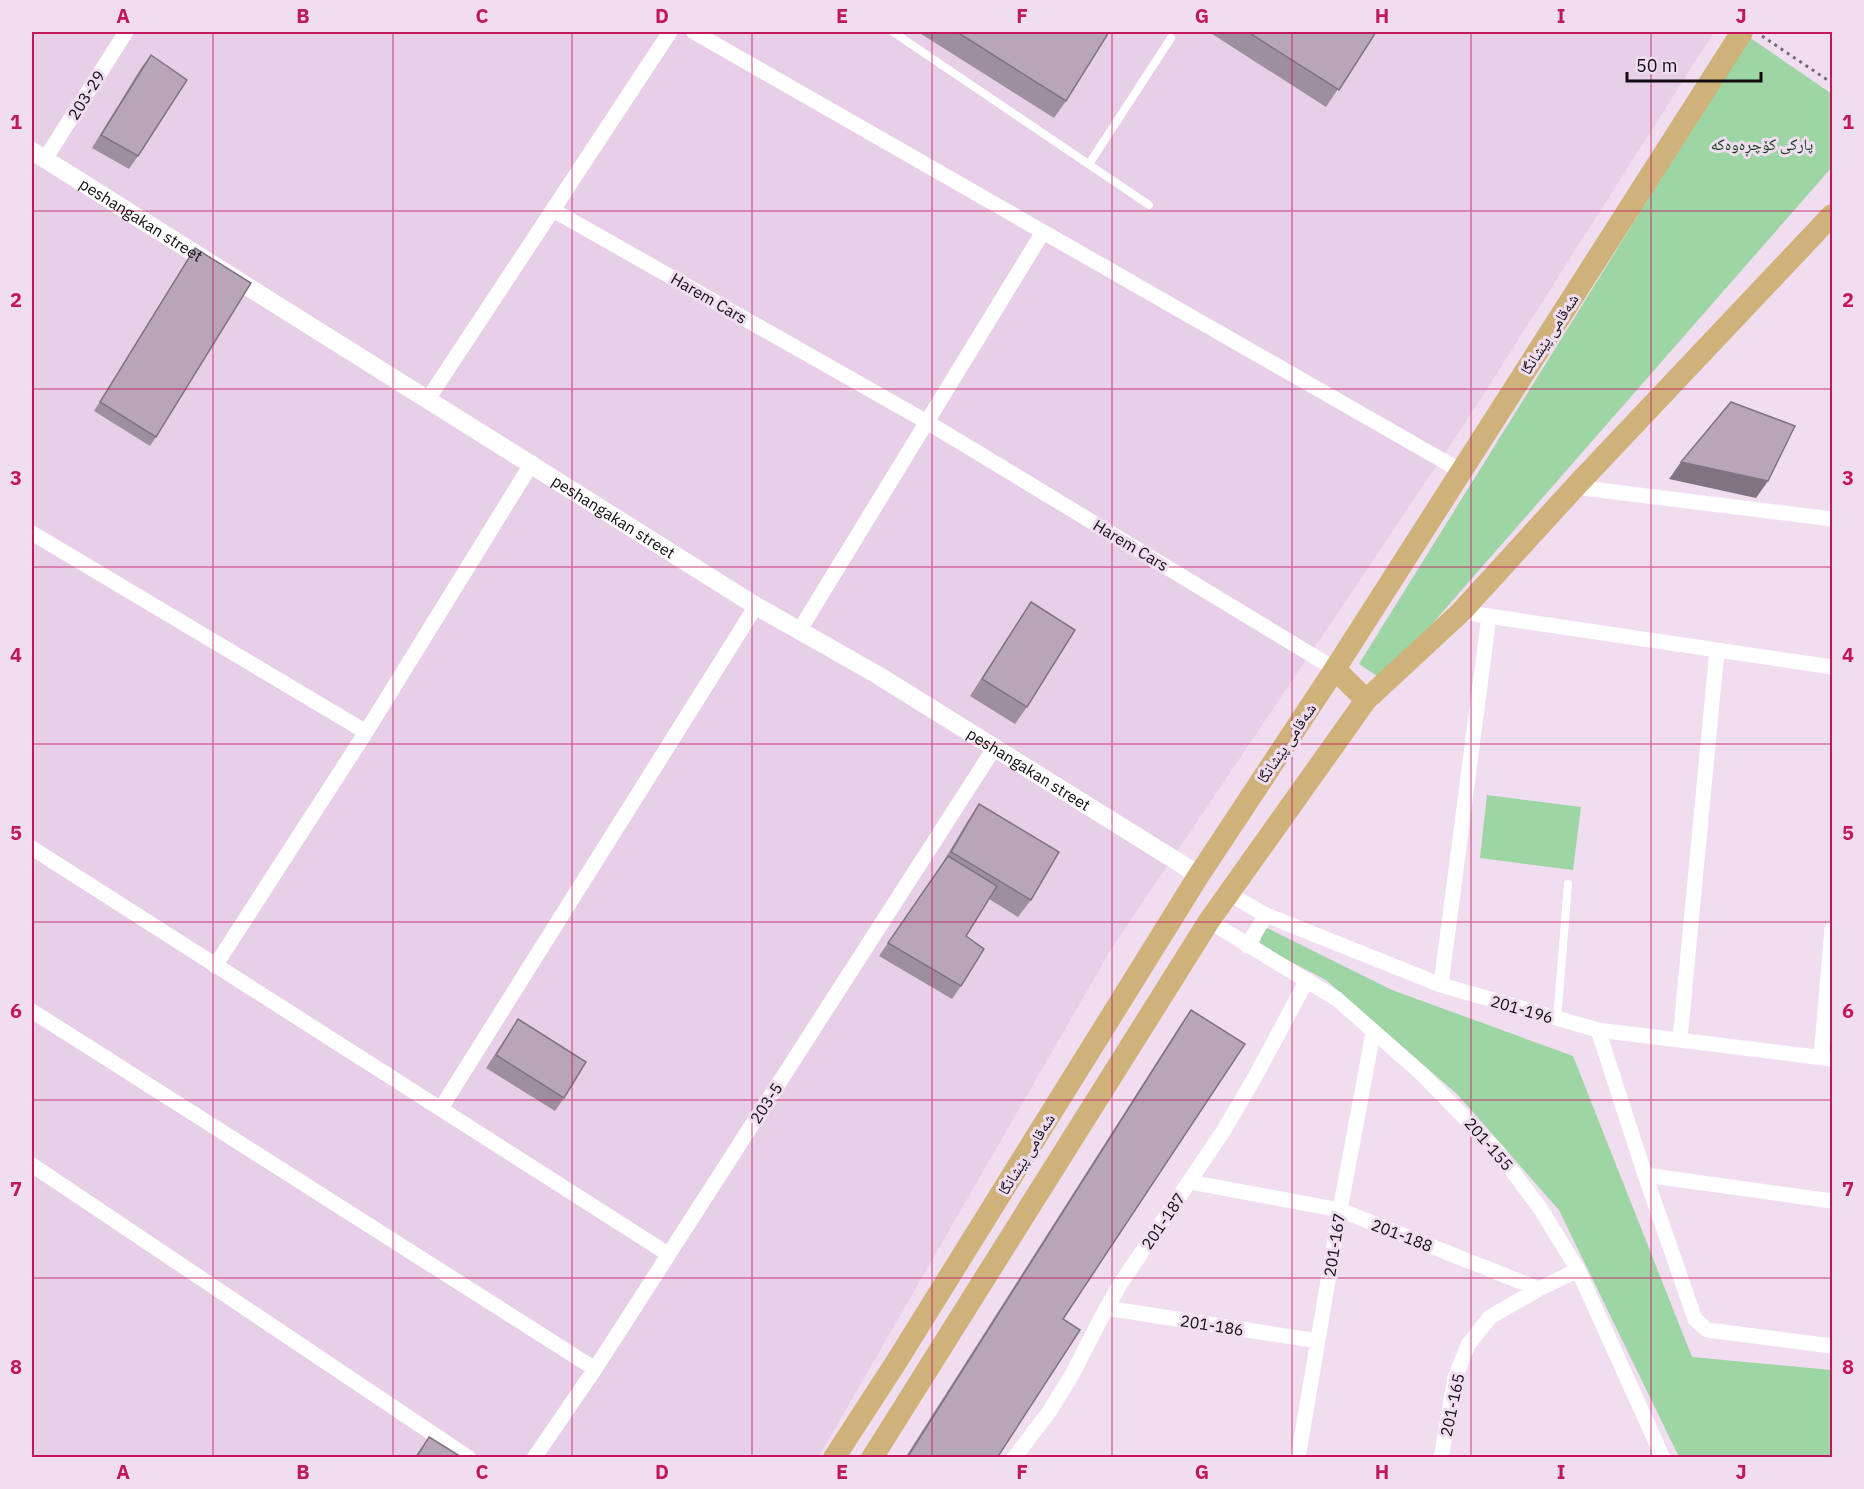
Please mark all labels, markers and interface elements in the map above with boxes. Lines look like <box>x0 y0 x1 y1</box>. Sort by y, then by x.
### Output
text: A <box>116 2 130 29</box>
text: B <box>296 2 310 29</box>
text: C <box>475 2 489 29</box>
text: D <box>655 2 669 29</box>
text: E <box>836 2 848 29</box>
text: F <box>1016 2 1028 29</box>
text: G <box>1195 2 1209 29</box>
text: H <box>1375 2 1389 29</box>
text: I <box>1557 2 1565 29</box>
text: J <box>1735 2 1747 29</box>
scale bar <box>1627 45 1760 83</box>
text: 50 m <box>1636 54 1678 77</box>
street label: 203-29 <box>63 67 109 123</box>
text: 1 <box>10 108 22 135</box>
text: 1 <box>1842 108 1854 135</box>
park label: پارکی کۆچڕەوەکە <box>1711 134 1813 157</box>
street label: peshangakan street <box>76 173 207 266</box>
street label: Harem Cars <box>667 268 751 328</box>
text: 2 <box>10 286 22 313</box>
text: 2 <box>1842 286 1854 313</box>
street label: شەقامی پێشانگا <box>1515 290 1583 379</box>
text: 3 <box>10 464 22 491</box>
text: 3 <box>1842 464 1854 491</box>
street label: peshangakan street <box>548 470 679 563</box>
street label: Harem Cars <box>1090 515 1172 575</box>
text: 4 <box>10 641 22 668</box>
text: 4 <box>1842 641 1854 668</box>
street label: شەقامی پێشانگا <box>1252 699 1321 787</box>
street label: peshangakan street <box>963 723 1094 815</box>
text: 5 <box>10 819 22 846</box>
text: 5 <box>1842 819 1854 846</box>
street label: 201-196 <box>1488 991 1556 1027</box>
text: 6 <box>10 997 22 1024</box>
text: 6 <box>1842 997 1854 1024</box>
street label: 203-5 <box>745 1079 787 1127</box>
street label: شەقامی پێشانگا <box>993 1110 1060 1199</box>
street label: 201-155 <box>1460 1113 1518 1175</box>
text: 7 <box>10 1175 22 1202</box>
text: 7 <box>1842 1175 1854 1202</box>
street label: 201-187 <box>1137 1189 1189 1253</box>
street label: 201-167 <box>1319 1212 1349 1278</box>
street label: 201-188 <box>1369 1214 1435 1256</box>
street label: 201-186 <box>1179 1310 1245 1340</box>
text: 8 <box>10 1353 22 1380</box>
text: 8 <box>1842 1353 1854 1380</box>
street label: 201-165 <box>1436 1372 1468 1438</box>
text: A <box>116 1458 130 1485</box>
text: B <box>296 1458 310 1485</box>
text: C <box>475 1458 489 1485</box>
text: D <box>655 1458 669 1485</box>
text: E <box>836 1458 848 1485</box>
text: F <box>1016 1458 1028 1485</box>
text: G <box>1195 1458 1209 1485</box>
text: H <box>1375 1458 1389 1485</box>
text: I <box>1557 1458 1565 1485</box>
text: J <box>1735 1458 1747 1485</box>

